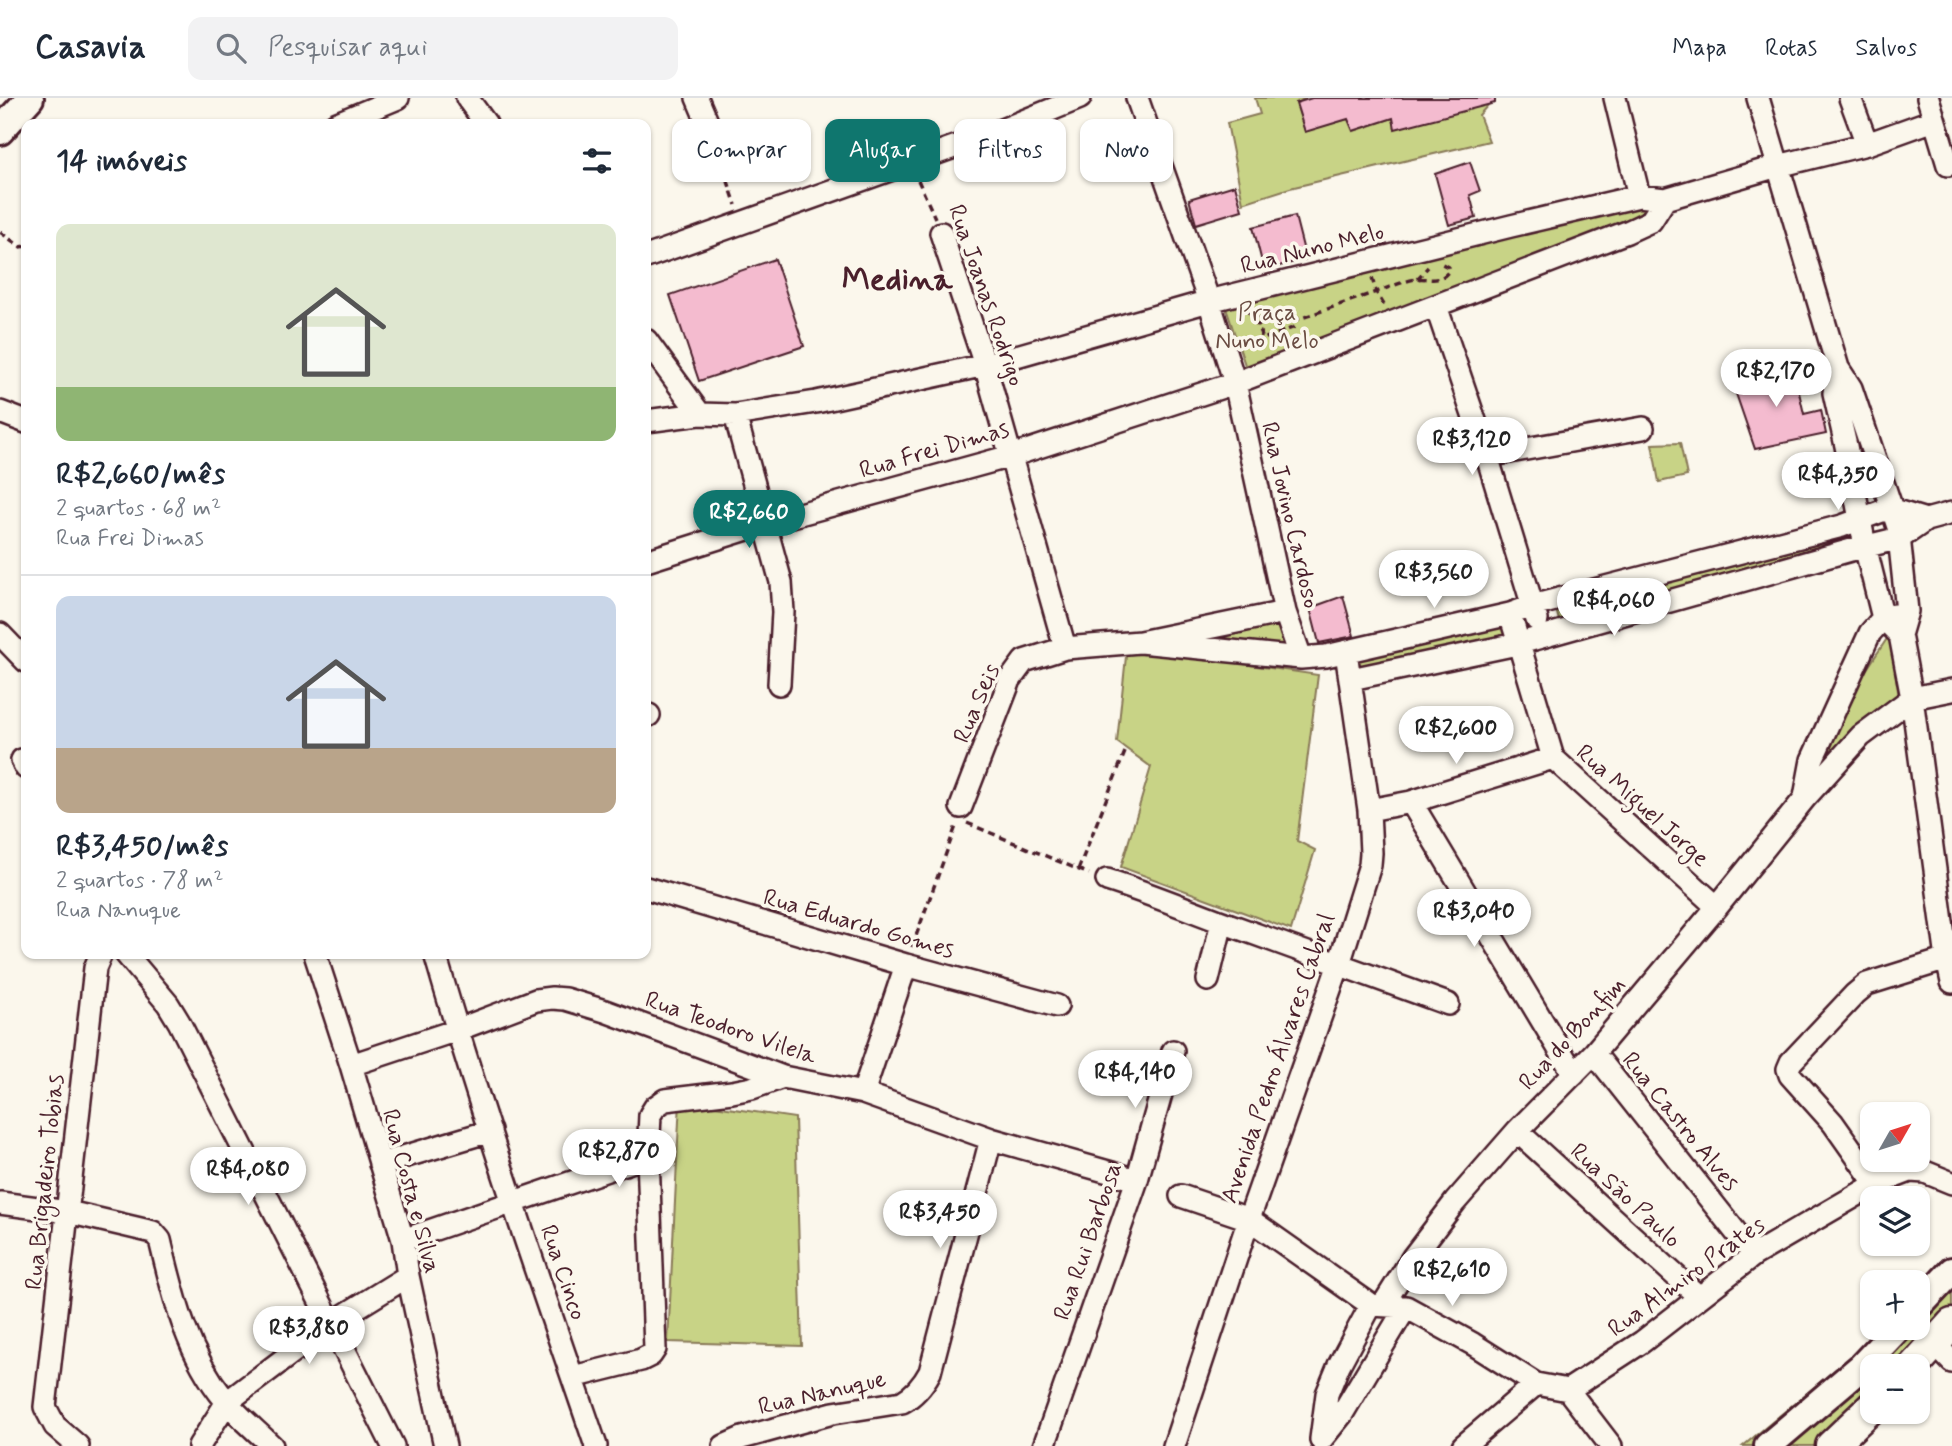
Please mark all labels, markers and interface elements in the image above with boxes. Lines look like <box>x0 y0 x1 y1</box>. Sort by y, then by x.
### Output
search box <box>188 17 678 80</box>
text: Casavia <box>35 26 146 70</box>
icon: search <box>212 29 250 67</box>
text: Pesquisar aqui <box>268 31 427 65</box>
text: Mapa <box>1672 33 1727 64</box>
text: Rotas <box>1765 33 1817 64</box>
text: Salvos <box>1855 33 1917 64</box>
chip: Comprar <box>672 119 811 182</box>
chip: Alugar <box>825 119 940 182</box>
chip: Filtros <box>954 119 1066 182</box>
chip: Novo <box>1080 119 1173 182</box>
text: 14 imóveis <box>56 142 187 181</box>
icon: filters <box>578 142 616 180</box>
street label: Rua Joanas Rodrigo <box>940 201 1031 390</box>
street label: Rua Nuno Melo <box>1237 217 1387 282</box>
district label: Medina <box>842 259 953 301</box>
icon: home <box>273 269 399 395</box>
park label: Praça Nuno Melo <box>1215 298 1319 357</box>
pin: R$2,170 <box>1711 350 1841 409</box>
text: R$2,170 <box>1737 357 1815 387</box>
street label: Rua Frei Dimas <box>856 414 1013 487</box>
pin: R$3,120 <box>1407 418 1537 477</box>
street label: Rua Jovino Cardoso <box>1253 419 1326 612</box>
text: R$3,120 <box>1433 425 1511 455</box>
pin: R$4,350 <box>1773 452 1903 512</box>
text: R$2,660/mês <box>56 455 225 494</box>
text: R$4,350 <box>1798 460 1878 490</box>
pin: R$2,660 <box>684 490 814 550</box>
text: 2 quartos · 68 m² <box>56 494 221 524</box>
text: R$2,660 <box>709 498 789 528</box>
text: Rua Frei Dimas <box>56 524 204 554</box>
pin: R$3,560 <box>1369 550 1499 610</box>
text: R$3,560 <box>1395 558 1473 588</box>
pin: R$4,060 <box>1549 578 1679 638</box>
text: R$4,060 <box>1573 586 1655 616</box>
icon: home <box>273 641 399 767</box>
street label: Rua Seis <box>947 659 1008 748</box>
pin: R$2,600 <box>1391 706 1521 766</box>
text: R$2,600 <box>1415 714 1497 744</box>
street label: Rua Miguel Jorge <box>1567 738 1715 877</box>
text: R$3,450/mês <box>56 827 228 866</box>
text: 2 quartos · 78 m² <box>56 866 223 896</box>
street label: Rua Eduardo Gomes <box>759 882 958 967</box>
pin: R$3,040 <box>1409 890 1539 949</box>
text: Rua Nanuque <box>56 896 181 926</box>
text: R$3,040 <box>1433 897 1515 927</box>
street label: Avenida Pedro Álvares Cabral <box>1213 909 1343 1207</box>
street label: Rua do Bonfim <box>1513 971 1634 1097</box>
street label: Rua Teodoro Vilela <box>641 985 821 1072</box>
street label: Rua Castro Alves <box>1614 1046 1745 1198</box>
pin: R$4,140 <box>1070 1051 1200 1110</box>
text: R$4,140 <box>1094 1058 1176 1088</box>
street label: Rua Brigadeiro Tobias <box>19 1073 74 1292</box>
north arrow <box>1860 1102 1930 1172</box>
map controls <box>1860 1102 1930 1424</box>
street label: Rua Costa e Silva <box>374 1106 447 1277</box>
pin: R$2,870 <box>554 1130 684 1189</box>
text: R$2,870 <box>578 1137 660 1167</box>
street label: Rua São Paulo <box>1563 1137 1687 1255</box>
pin: R$4,080 <box>183 1148 313 1207</box>
text: R$4,080 <box>206 1155 290 1185</box>
street label: Rua Rui Barbosa <box>1047 1159 1130 1324</box>
button: layers <box>1860 1186 1930 1256</box>
pin: R$3,450 <box>875 1190 1005 1250</box>
text: R$3,450 <box>899 1198 981 1228</box>
street label: Rua Almiro Prates <box>1602 1209 1772 1345</box>
street label: Rua Cinco <box>532 1221 593 1324</box>
pin: R$2,610 <box>1387 1248 1517 1308</box>
text: R$2,610 <box>1413 1256 1491 1286</box>
button: + <box>1860 1270 1930 1340</box>
pin: R$3,880 <box>244 1306 374 1366</box>
text: R$3,880 <box>269 1314 349 1344</box>
button: − <box>1860 1354 1930 1424</box>
street label: Rua Nanuque <box>755 1364 889 1423</box>

